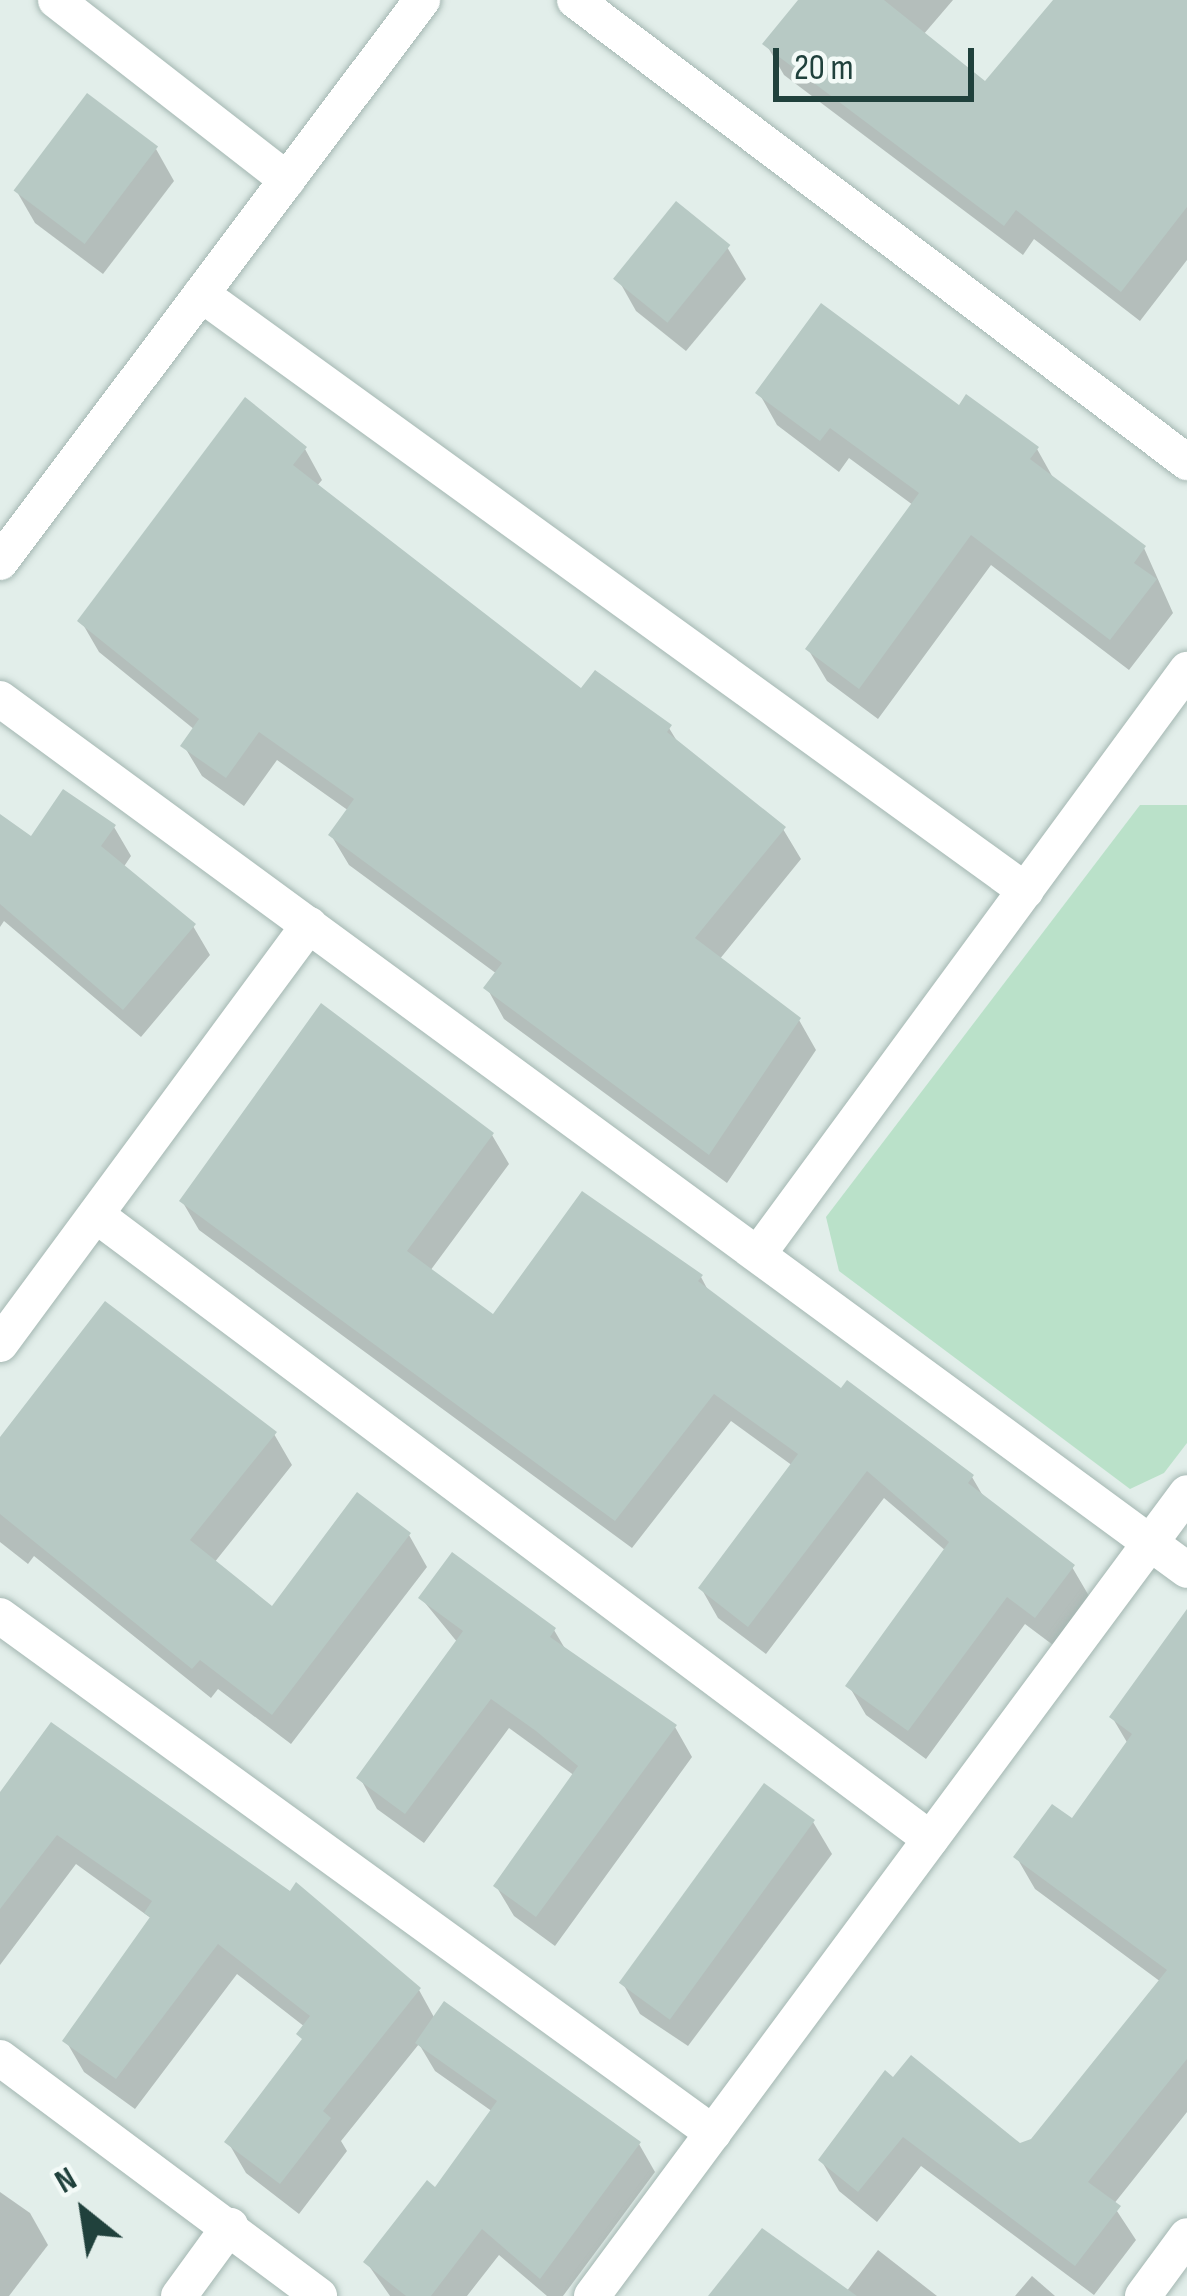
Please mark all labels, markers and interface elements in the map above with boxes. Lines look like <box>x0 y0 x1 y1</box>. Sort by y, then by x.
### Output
scale bar <box>779 24 980 98</box>
text: 20 m <box>794 47 854 90</box>
north arrow <box>24 2152 144 2272</box>
text: N <box>48 2159 84 2203</box>

